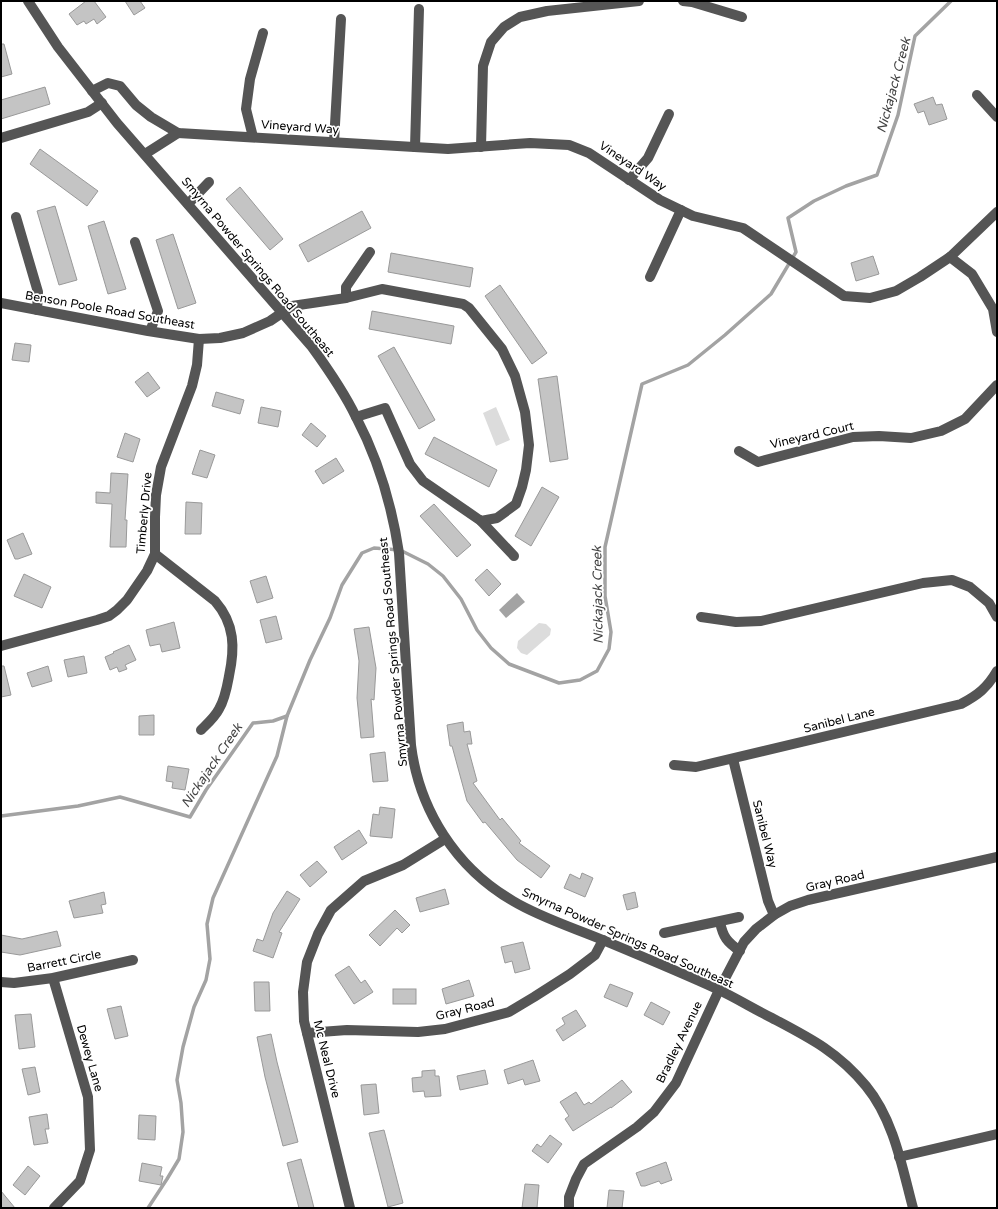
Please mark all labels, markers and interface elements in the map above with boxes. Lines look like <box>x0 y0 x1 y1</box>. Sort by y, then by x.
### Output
water label: Nickajack Creek <box>874 35 915 135</box>
street label: Vineyard Way <box>261 117 340 137</box>
street label: Vineyard Way <box>597 138 670 194</box>
street label: Smyrna Powder Springs Road Southeast <box>179 174 338 360</box>
street label: Benson Poole Road Southeast <box>24 288 196 332</box>
street label: Vineyard Court <box>769 418 856 451</box>
street label: Timberly Drive <box>133 471 155 555</box>
street label: Smyrna Powder Springs Road Southeast <box>376 536 410 767</box>
water label: Nickajack Creek <box>589 545 607 644</box>
street label: Sanibel Lane <box>802 704 876 736</box>
water label: Nickajack Creek <box>178 720 246 811</box>
street label: Sanibel Way <box>750 799 780 870</box>
street label: Gray Road <box>804 867 866 895</box>
street label: Smyrna Powder Springs Road Southeast <box>520 885 736 991</box>
street label: Barrett Circle <box>26 947 102 975</box>
street label: Gray Road <box>434 995 496 1023</box>
street label: Bradley Avenue <box>653 999 705 1085</box>
street label: Mc Neal Drive <box>311 1019 343 1100</box>
street label: Dewey Lane <box>74 1023 106 1093</box>

